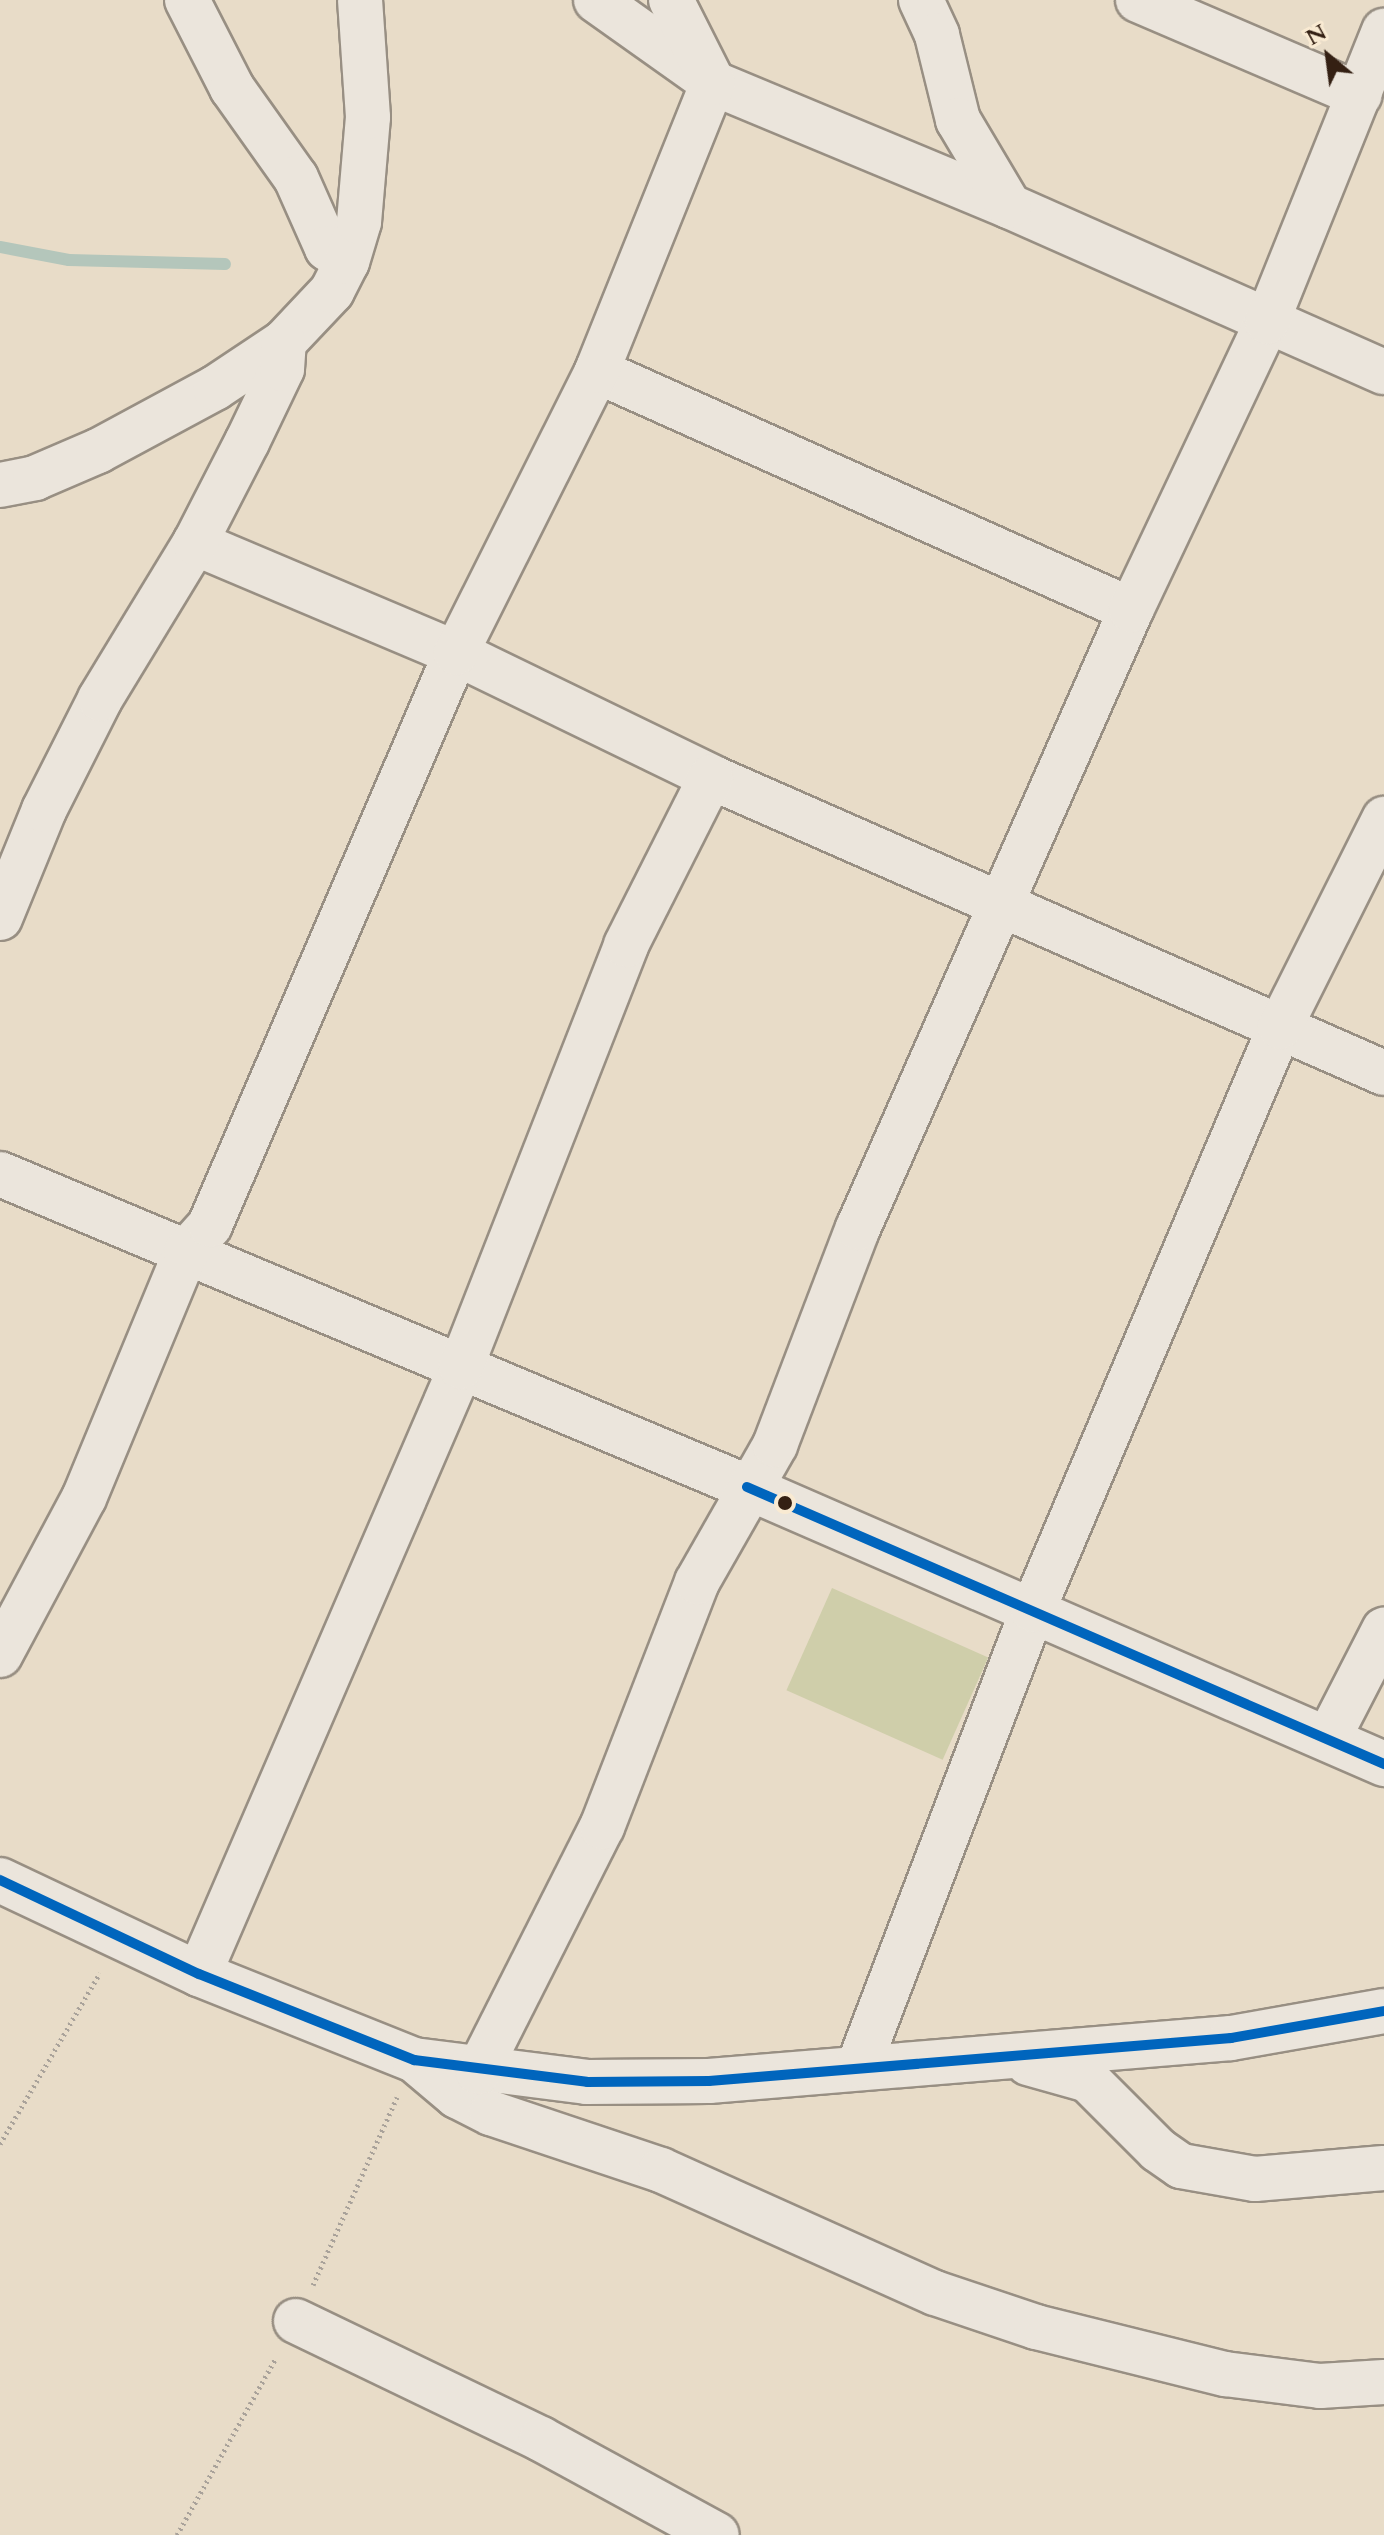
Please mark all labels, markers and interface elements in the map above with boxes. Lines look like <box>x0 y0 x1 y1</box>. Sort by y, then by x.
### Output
north arrow <box>1288 16 1368 96</box>
text: N <box>1301 17 1332 53</box>
unlabelled marker <box>777 1495 793 1511</box>

